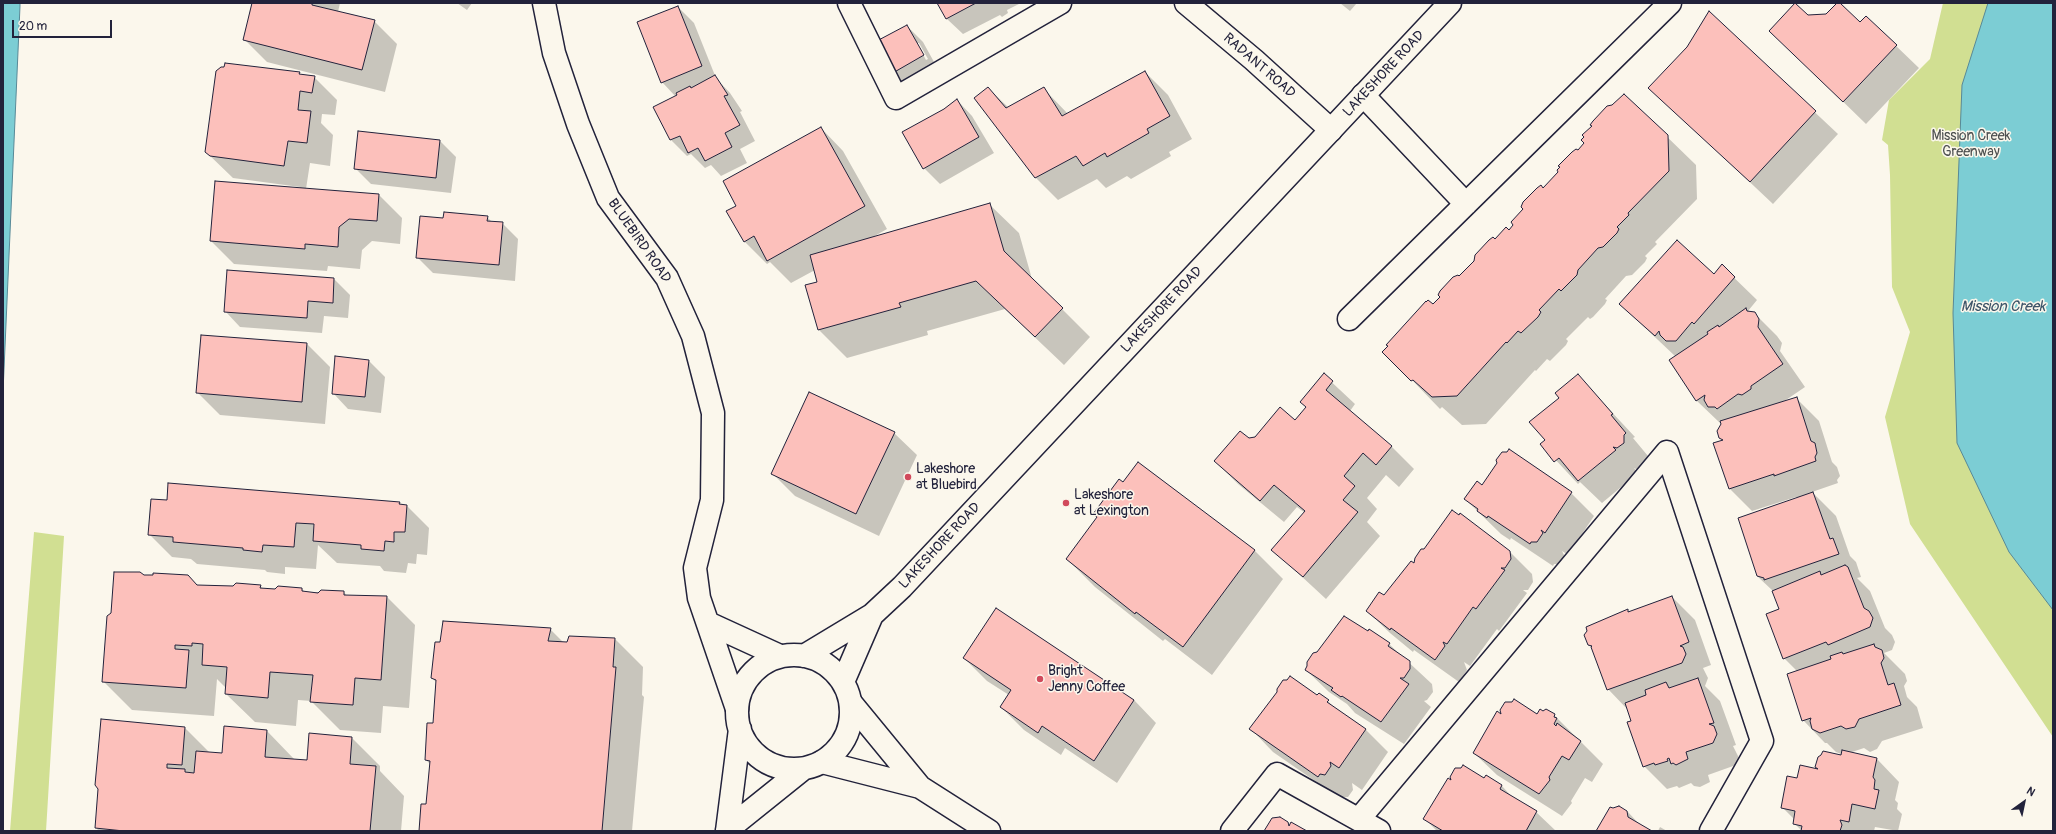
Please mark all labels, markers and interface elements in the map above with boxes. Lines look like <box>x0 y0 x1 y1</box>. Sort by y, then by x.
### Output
scale bar <box>14 12 114 38</box>
text: 20 m <box>19 19 47 34</box>
street label: LAKESHORE ROAD <box>1340 27 1428 121</box>
street label: RADANT ROAD <box>1219 30 1299 102</box>
park label: Mission Creek Greenway <box>1932 128 2010 160</box>
street label: BLUEBIRD ROAD <box>604 196 674 286</box>
street label: LAKESHORE ROAD <box>1118 263 1206 357</box>
water label: Mission Creek <box>1961 298 2045 316</box>
place label: Lakeshore at Bluebird <box>916 461 977 494</box>
marker: Lakeshore at Bluebird <box>903 472 913 482</box>
place label: Lakeshore at Lexington <box>1074 487 1149 520</box>
marker: Lakeshore at Lexington <box>1061 498 1071 508</box>
street label: LAKESHORE ROAD <box>896 499 984 593</box>
place label: Bright Jenny Coffee <box>1048 663 1125 696</box>
marker: Bright Jenny Coffee <box>1035 674 1045 684</box>
north arrow <box>2004 782 2044 822</box>
text: N <box>2024 784 2037 799</box>

